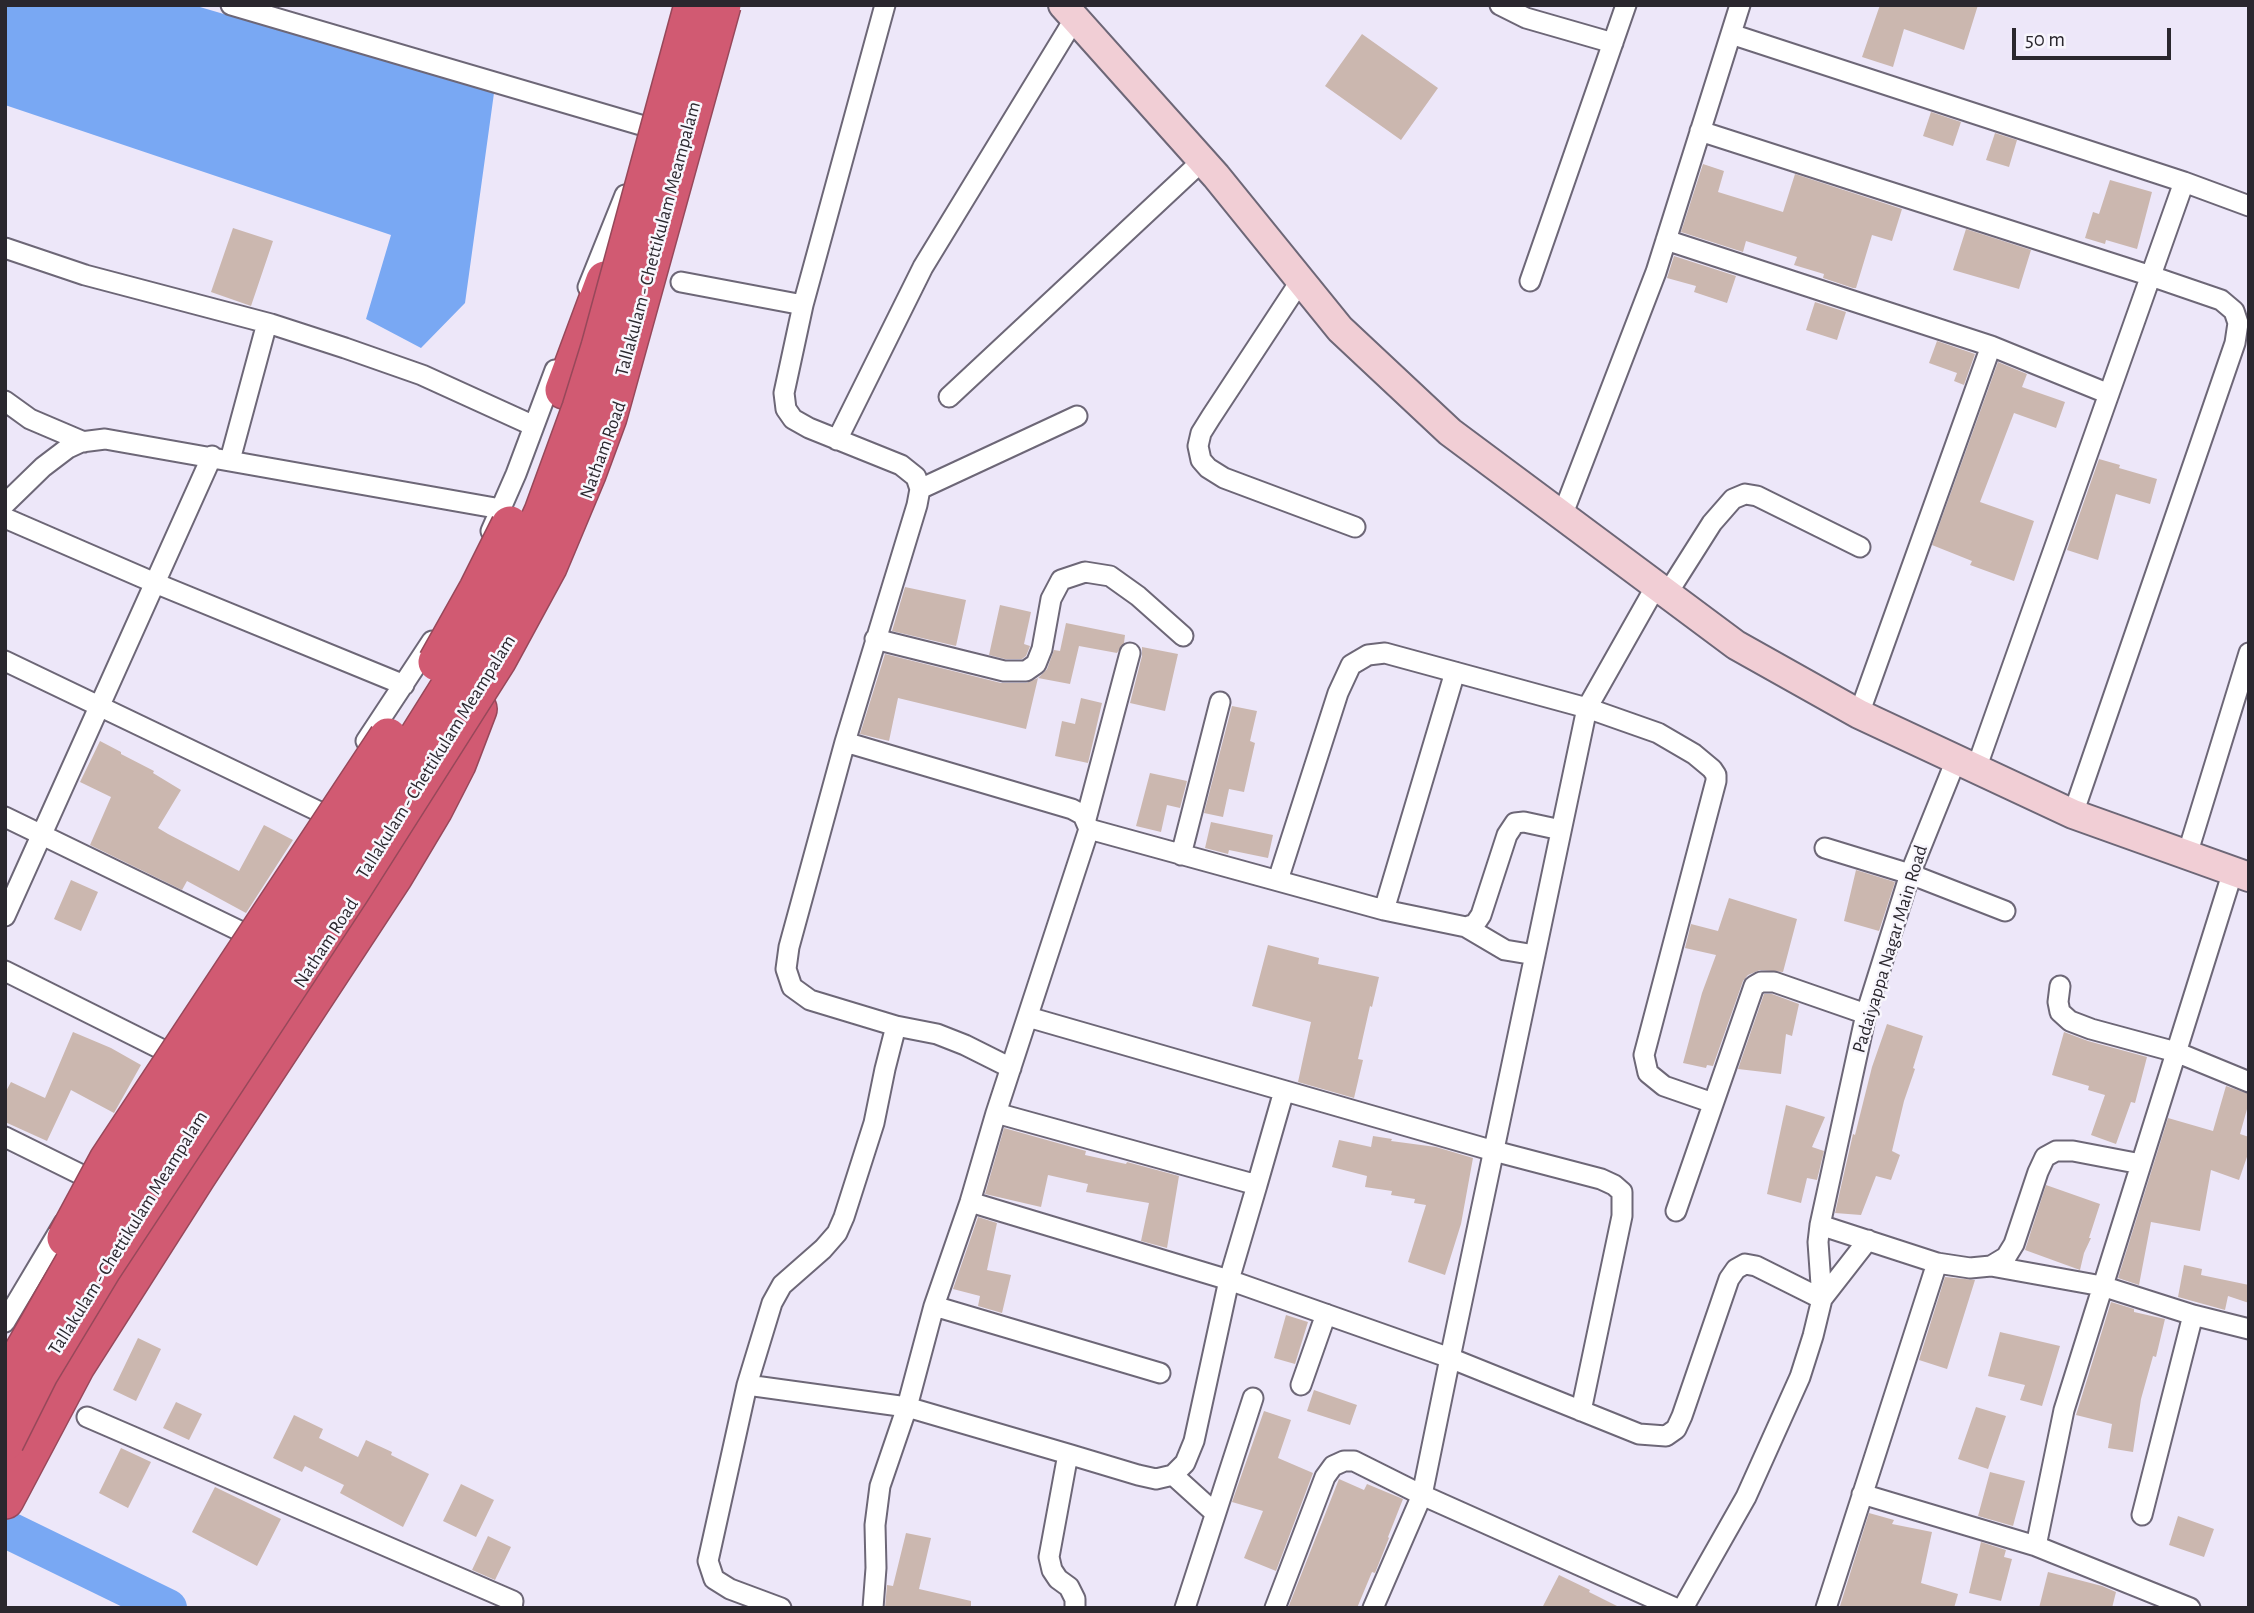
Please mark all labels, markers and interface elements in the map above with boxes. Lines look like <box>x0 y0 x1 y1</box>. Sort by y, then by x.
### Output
scale bar <box>2016 14 2175 58</box>
text: 50 m <box>2025 29 2065 50</box>
street label: Tallakulam - Chettikulam Meampalam <box>610 99 706 379</box>
street label: Natham Road <box>575 398 631 502</box>
street label: Tallakulam - Chettikulam Meampalam <box>351 631 521 883</box>
street label: Padaiyappa Nagar Main Road <box>1847 842 1933 1056</box>
street label: Natham Road <box>289 894 363 992</box>
street label: Tallakulam - Chettikulam Meampalam <box>43 1107 213 1359</box>

